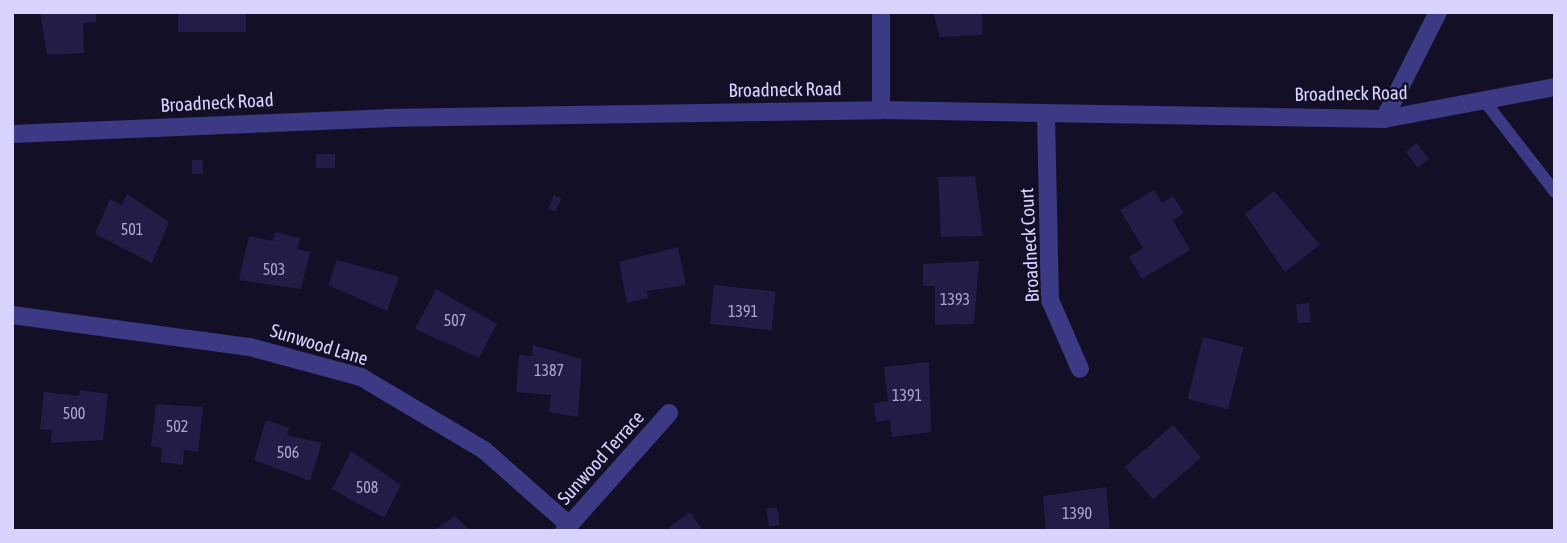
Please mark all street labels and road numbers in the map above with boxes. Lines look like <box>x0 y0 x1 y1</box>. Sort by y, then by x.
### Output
street label: Broadneck Road <box>728 78 842 102</box>
street label: Broadneck Road <box>1294 82 1408 106</box>
street label: Broadneck Road <box>160 89 274 117</box>
street label: Broadneck Court <box>1016 187 1044 303</box>
street label: Sunwood Lane <box>267 319 371 371</box>
street label: Sunwood Terrace <box>553 406 649 510</box>

